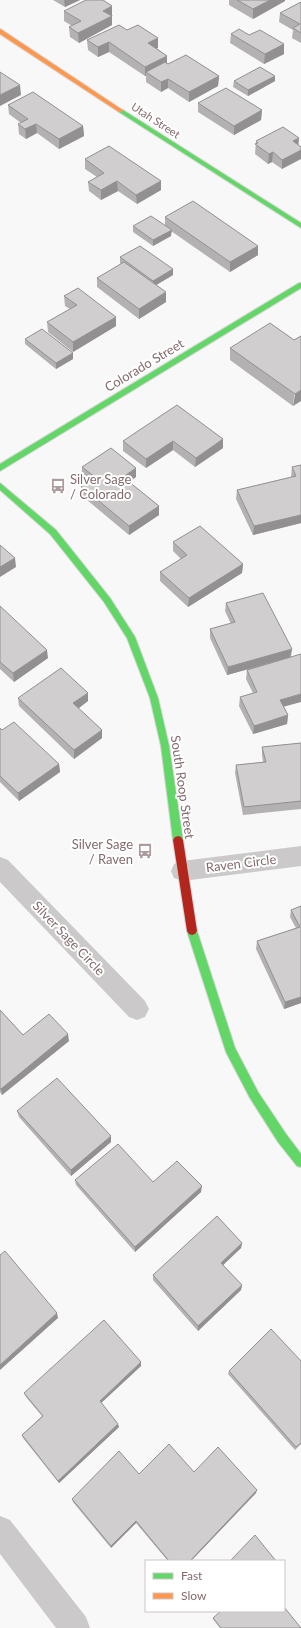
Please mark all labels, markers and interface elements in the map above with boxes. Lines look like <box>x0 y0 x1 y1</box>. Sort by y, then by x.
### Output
street label: Utah Street <box>129 99 183 141</box>
street label: Colorado Street <box>101 335 187 395</box>
place label: Silver Sage / Colorado <box>70 471 131 502</box>
bus stop icon: Silver Sage / Colorado <box>49 477 67 495</box>
street label: South Roop Street <box>168 734 198 840</box>
place label: Silver Sage / Raven <box>72 836 133 867</box>
bus stop icon: Silver Sage / Raven <box>136 842 154 860</box>
street label: Raven Circle <box>205 851 277 875</box>
street label: Silver Sage Circle <box>30 898 109 979</box>
legend <box>145 1560 285 1612</box>
text: Fast <box>181 1568 203 1583</box>
text: Slow <box>181 1588 207 1603</box>

